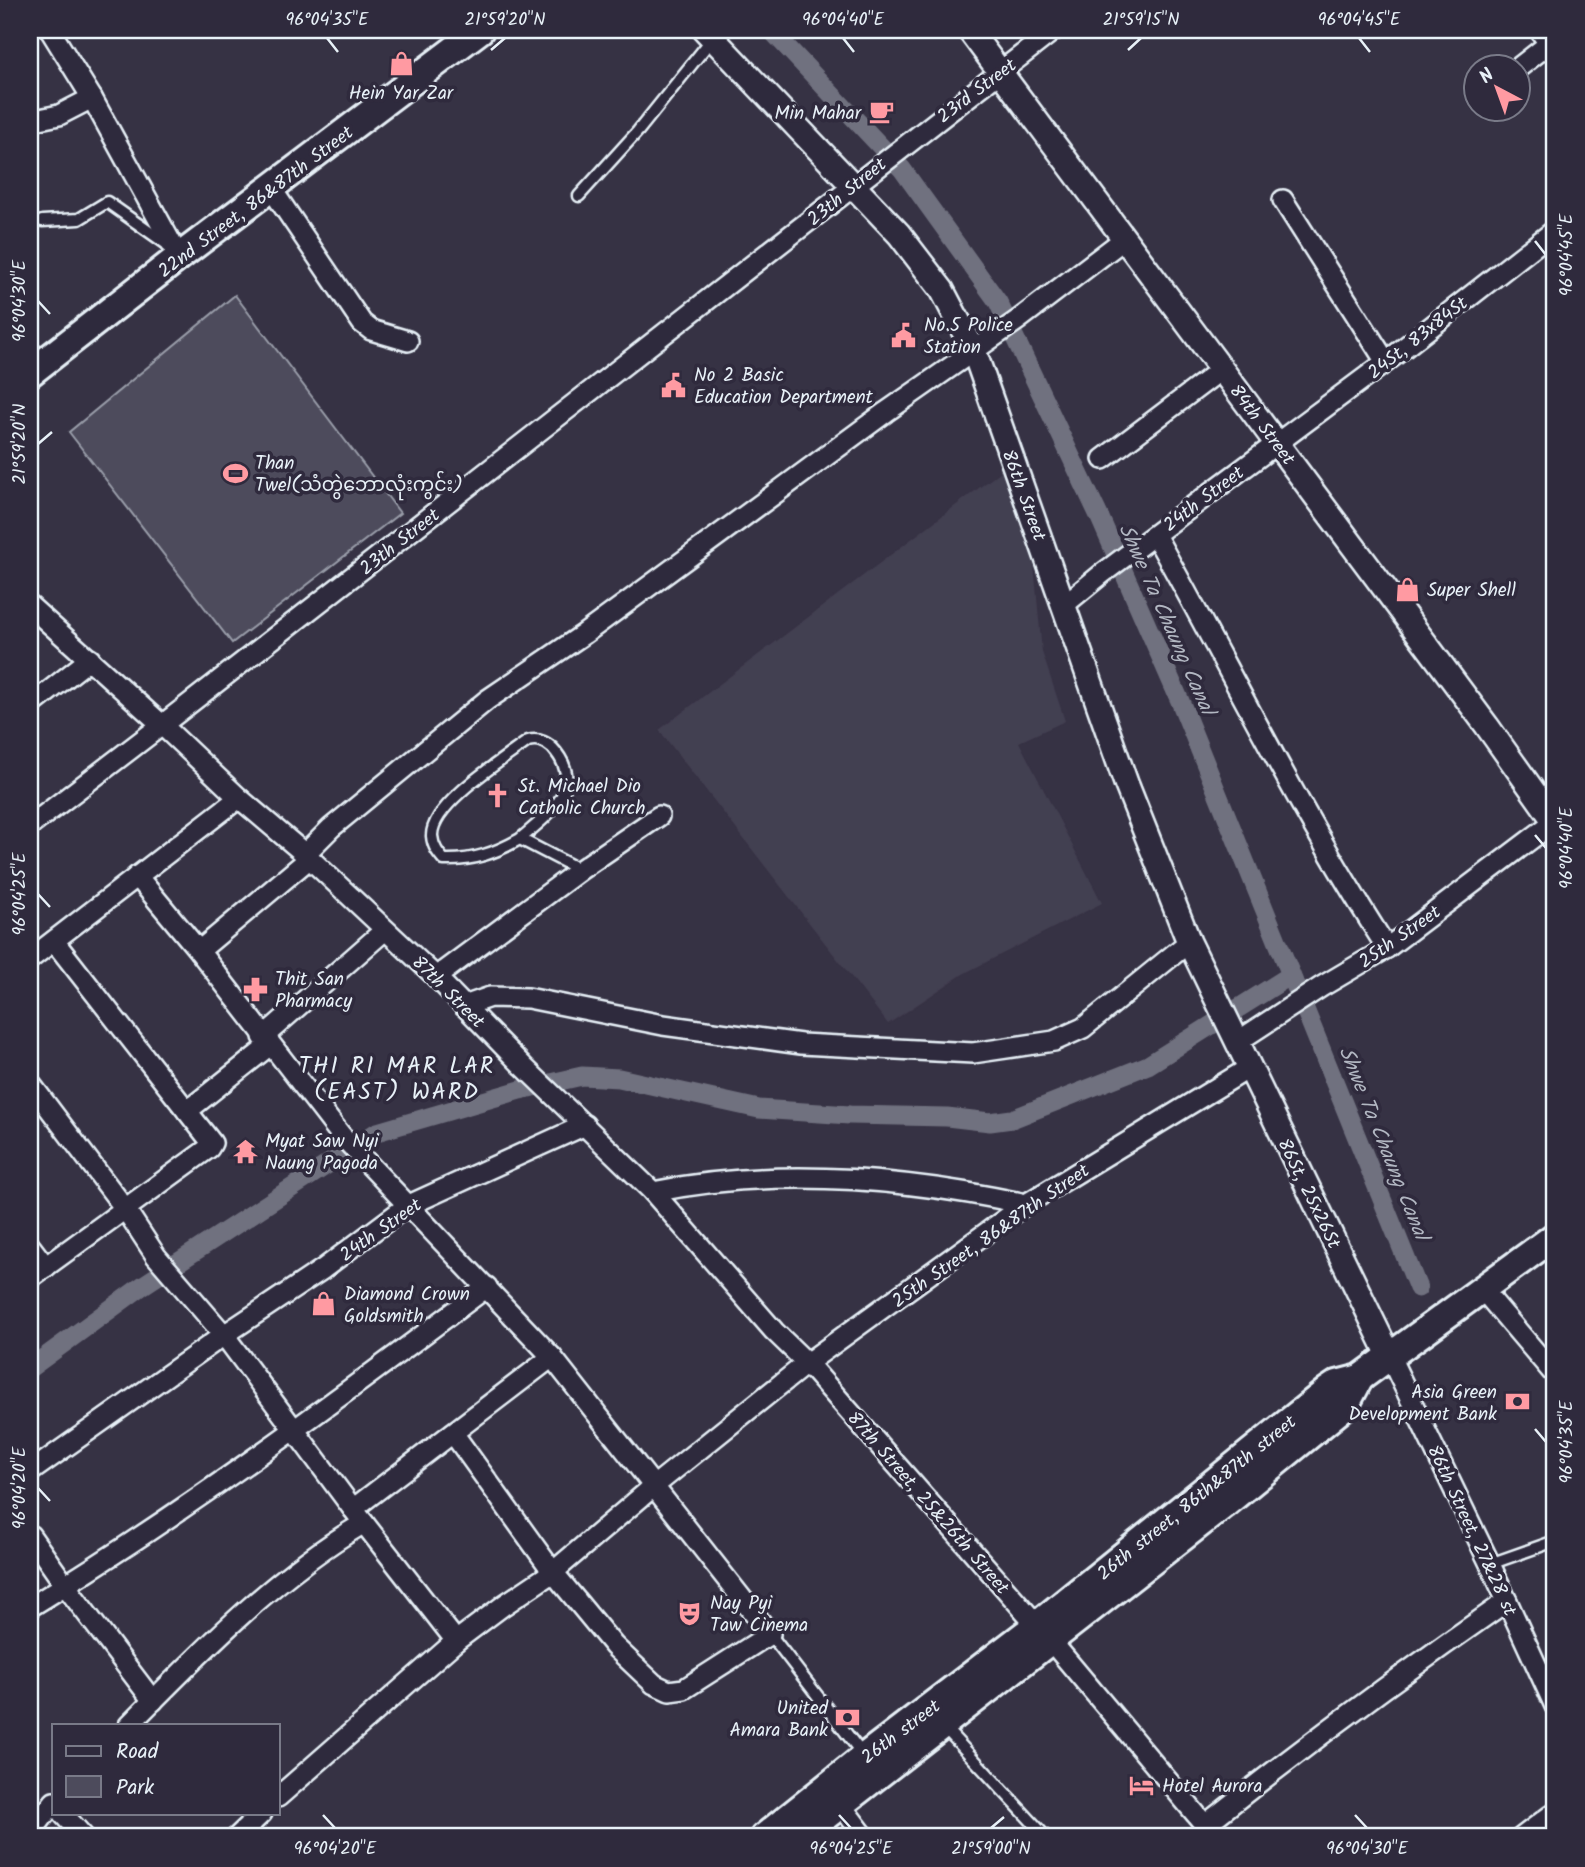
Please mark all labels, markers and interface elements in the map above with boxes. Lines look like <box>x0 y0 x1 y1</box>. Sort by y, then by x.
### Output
text: 96°04'35"E <box>286 6 369 35</box>
text: 21°59'20"N <box>465 6 545 35</box>
text: 96°04'40"E <box>802 6 884 35</box>
text: 21°59'15"N <box>1103 6 1179 35</box>
text: 96°04'45"E <box>1318 6 1401 35</box>
shop icon: Hein Yar Zar <box>387 50 415 78</box>
street label: 23rd Street <box>931 51 1024 132</box>
north arrow <box>1462 52 1532 122</box>
text: N <box>1473 61 1502 92</box>
place label: Hein Yar Zar <box>349 79 455 109</box>
cafe icon: Min Mahar <box>867 98 895 126</box>
place label: Min Mahar <box>774 99 863 129</box>
street label: 22nd Street, 86&87th Street <box>152 119 361 286</box>
street label: 23th Street <box>801 151 894 234</box>
text: 96°04'45"E <box>1553 213 1582 296</box>
text: 96°04'30"E <box>6 259 35 342</box>
street label: 24St, 83x84St <box>1361 289 1476 388</box>
place label: No.5 Police Station <box>924 311 1013 363</box>
public building icon: No.5 Police Station <box>890 321 918 349</box>
place label: No 2 Basic Education Department <box>694 361 874 413</box>
public building icon: No 2 Basic Education Department <box>660 371 688 399</box>
street label: 84th Street <box>1221 378 1302 473</box>
text: 21°59'20"N <box>6 404 35 484</box>
street label: 86th Street <box>993 446 1054 546</box>
place label: Than Twel(သံတွဲဘောလုံးကွင်း) <box>255 449 463 501</box>
sports icon: Than Twel(သံတွဲဘောလုံးကွင်း) <box>221 459 249 487</box>
street label: 24th Street <box>1157 459 1252 540</box>
street label: 23th Street <box>353 501 447 584</box>
water label: Shwe Ta Chaung Canal <box>1109 519 1224 724</box>
shop icon: Super Shell <box>1393 575 1421 603</box>
place label: Super Shell <box>1427 576 1516 606</box>
place label: St. Michael Dio Catholic Church <box>518 772 645 824</box>
church icon: St. Michael Dio Catholic Church <box>484 782 512 810</box>
text: 96°04'40"E <box>1553 807 1582 889</box>
text: 96°04'25"E <box>6 852 35 936</box>
street label: 25th Street <box>1353 898 1448 977</box>
street label: 87th Street <box>404 949 492 1037</box>
place label: Thit San Pharmacy <box>275 965 353 1017</box>
pharmacy icon: Thit San Pharmacy <box>241 975 269 1003</box>
water label: Shwe Ta Chaung Canal <box>1329 1042 1438 1249</box>
district label: THI RI MAR LAR (EAST) WARD <box>299 1049 495 1111</box>
place label: Myat Saw Nyi Naung Pagoda <box>265 1127 380 1179</box>
street label: 86St, 25x26St <box>1268 1133 1348 1255</box>
temple icon: Myat Saw Nyi Naung Pagoda <box>231 1137 259 1165</box>
street label: 25th Street, 86&87th Street <box>886 1156 1097 1316</box>
street label: 24th Street <box>334 1191 429 1270</box>
place label: Diamond Crown Goldsmith <box>344 1280 470 1332</box>
shop icon: Diamond Crown Goldsmith <box>310 1290 338 1318</box>
place label: Asia Green Development Bank <box>1348 1378 1497 1430</box>
bank icon: Asia Green Development Bank <box>1503 1388 1531 1416</box>
text: 96°04'35"E <box>1553 1400 1582 1483</box>
street label: 87th Street, 25&26th Street <box>839 1405 1016 1602</box>
street label: 26th street, 86th&87th street <box>1091 1408 1304 1589</box>
street label: 86th Street, 27&28 st <box>1418 1440 1524 1622</box>
text: 96°04'20"E <box>6 1446 35 1529</box>
place label: Nay Pyi Taw Cinema <box>710 1589 808 1641</box>
theatre icon: Nay Pyi Taw Cinema <box>676 1599 704 1627</box>
street label: 26th street <box>855 1692 948 1773</box>
place label: United Amara Bank <box>730 1694 829 1746</box>
bank icon: United Amara Bank <box>834 1704 862 1732</box>
legend <box>52 1724 280 1814</box>
text: Road <box>116 1736 159 1769</box>
hotel icon: Hotel Aurora <box>1128 1771 1156 1799</box>
text: Park <box>116 1772 154 1805</box>
place label: Hotel Aurora <box>1162 1772 1262 1802</box>
text: 96°04'20"E <box>294 1835 377 1864</box>
text: 96°04'25"E <box>809 1835 893 1864</box>
text: 21°59'00"N <box>951 1835 1031 1864</box>
text: 96°04'30"E <box>1326 1835 1409 1864</box>

